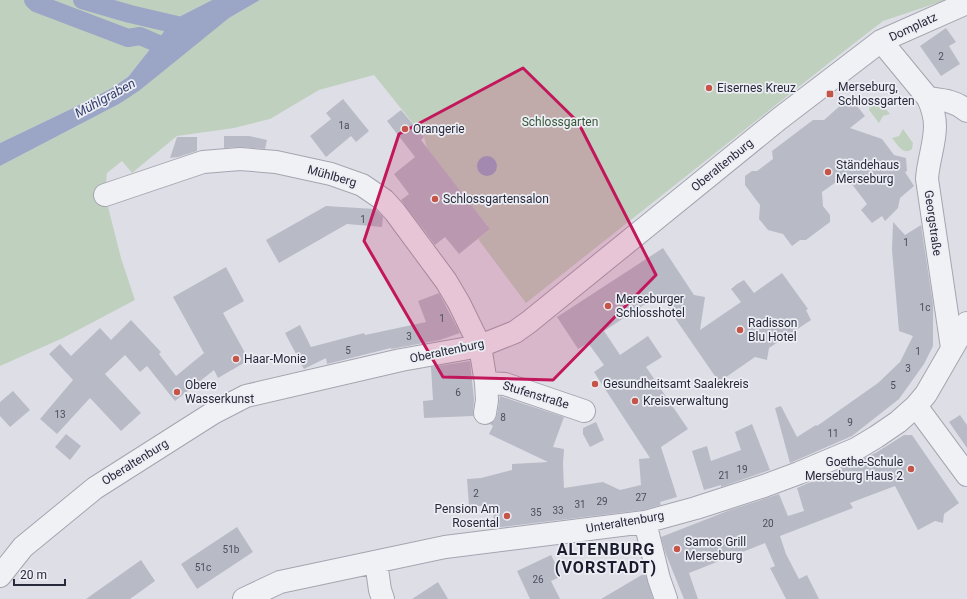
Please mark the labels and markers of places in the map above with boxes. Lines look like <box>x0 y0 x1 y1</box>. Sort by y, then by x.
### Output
place label: Merseburg, Schlossgarten <box>838 80 915 108</box>
place label: Eisernes Kreuz <box>717 81 796 95</box>
marker: Eisernes Kreuz <box>704 83 714 93</box>
marker: Merseburg, Schlossgarten <box>825 89 835 99</box>
place label: Orangerie <box>413 122 465 136</box>
marker: Orangerie <box>400 124 410 134</box>
place label: Ständehaus Merseburg <box>836 158 899 186</box>
marker: Ständehaus Merseburg <box>823 167 833 177</box>
place label: Schlossgartensalon <box>443 192 549 206</box>
marker: Schlossgartensalon <box>430 194 440 204</box>
place label: Merseburger Schlosshotel <box>616 292 685 320</box>
marker: Merseburger Schlosshotel <box>603 301 613 311</box>
place label: Radisson Blu Hotel <box>748 316 797 344</box>
marker: Radisson Blu Hotel <box>735 325 745 335</box>
place label: Haar-Monie <box>244 352 306 366</box>
marker: Haar-Monie <box>231 354 241 364</box>
place label: Gesundheitsamt Saalekreis <box>603 377 749 391</box>
place label: Obere Wasserkunst <box>185 378 254 406</box>
marker: Gesundheitsamt Saalekreis <box>590 379 600 389</box>
marker: Obere Wasserkunst <box>172 387 182 397</box>
place label: Kreisverwaltung <box>643 394 729 408</box>
marker: Kreisverwaltung <box>630 396 640 406</box>
place label: Goethe-Schule Merseburg Haus 2 <box>805 455 903 483</box>
marker: Goethe-Schule Merseburg Haus 2 <box>906 464 916 474</box>
place label: Pension Am Rosental <box>435 502 499 530</box>
marker: Pension Am Rosental <box>502 511 512 521</box>
place label: Samos Grill Merseburg <box>685 535 746 563</box>
marker: Samos Grill Merseburg <box>672 544 682 554</box>

